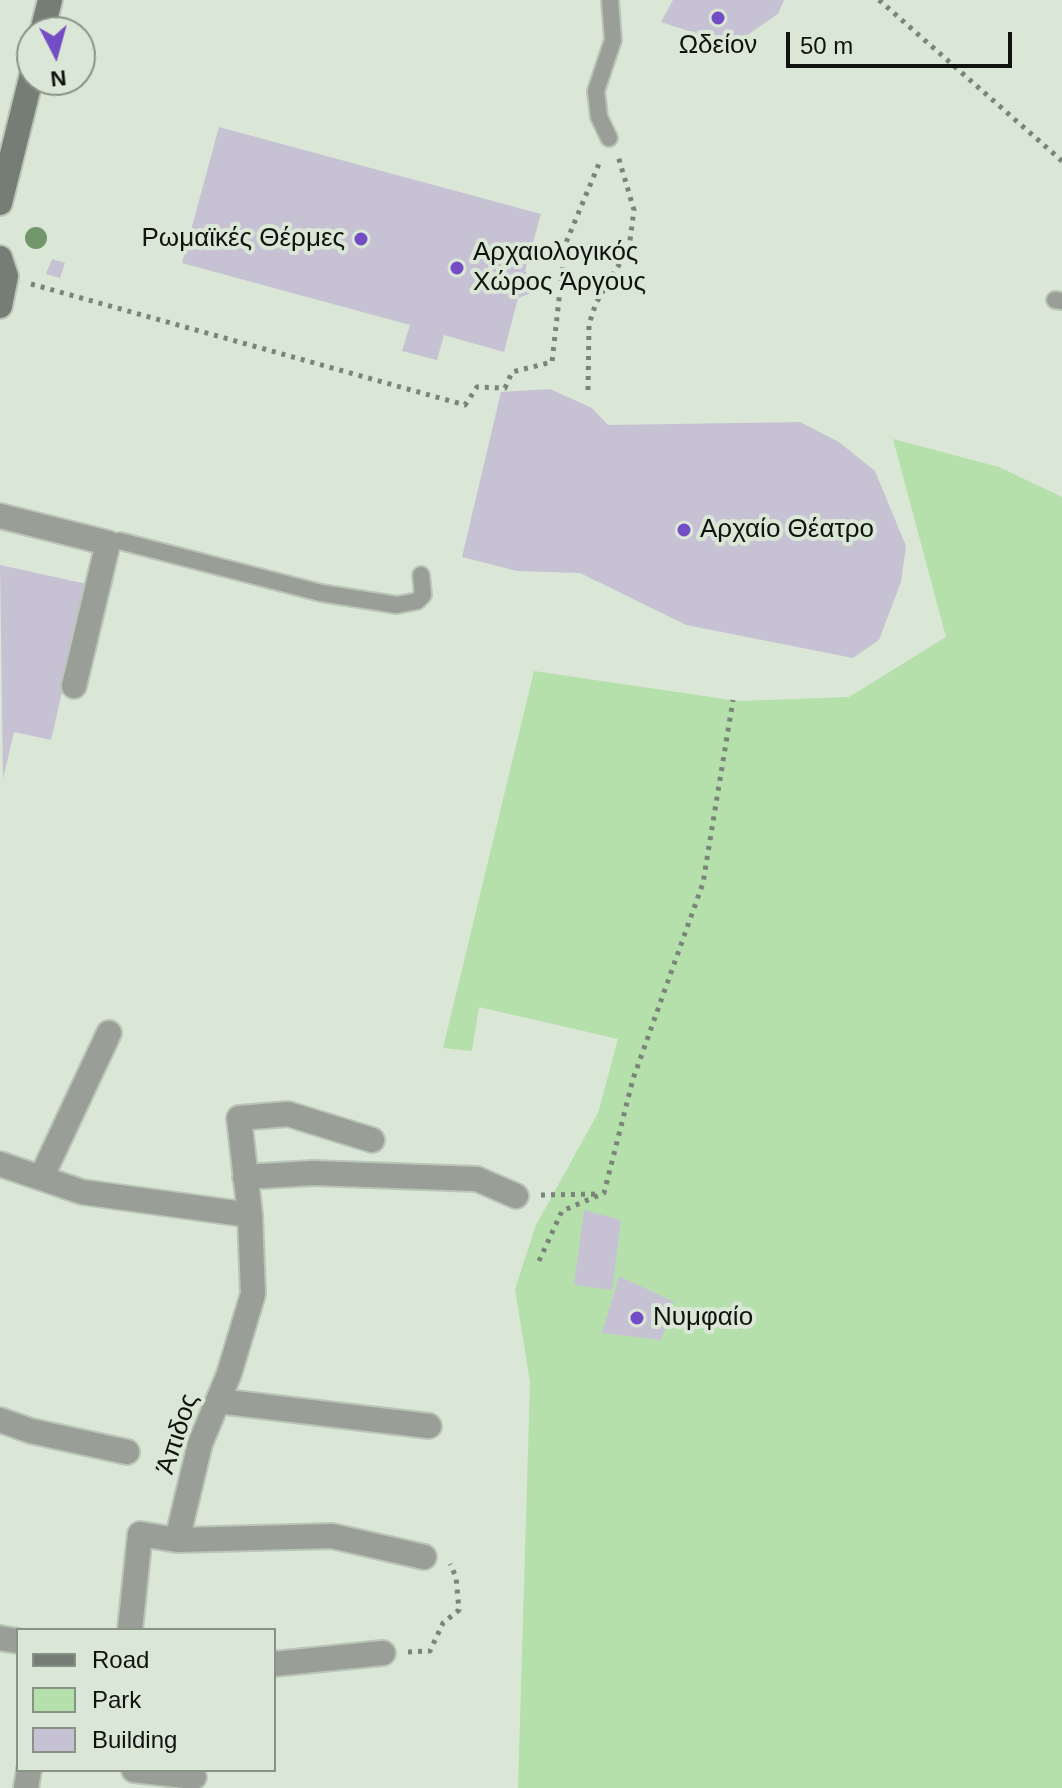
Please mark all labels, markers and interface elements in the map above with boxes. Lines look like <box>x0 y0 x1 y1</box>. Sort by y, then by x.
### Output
marker: Ωδείον <box>709 9 727 27</box>
north arrow <box>16 16 96 96</box>
scale bar <box>790 16 1016 66</box>
place label: Ωδείον <box>679 30 757 62</box>
text: 50 m <box>800 32 853 59</box>
text: N <box>49 65 68 92</box>
place label: Ρωμαϊκές Θέρμες <box>142 223 345 255</box>
marker: Ρωμαϊκές Θέρμες <box>352 230 370 248</box>
place label: Αρχαιολογικός Χώρος Άργους <box>473 237 646 298</box>
marker: Αρχαιολογικός Χώρος Άργους <box>448 259 466 277</box>
place label: Αρχαίο Θέατρο <box>700 514 874 546</box>
marker: Αρχαίο Θέατρο <box>675 521 693 539</box>
place label: Νυμφαίο <box>653 1302 753 1334</box>
marker: Νυμφαίο <box>628 1309 646 1327</box>
street label: Άπιδος <box>150 1390 206 1478</box>
legend <box>16 1628 276 1772</box>
text: Road <box>92 1646 149 1673</box>
text: Park <box>92 1686 141 1713</box>
text: Building <box>92 1726 177 1753</box>

